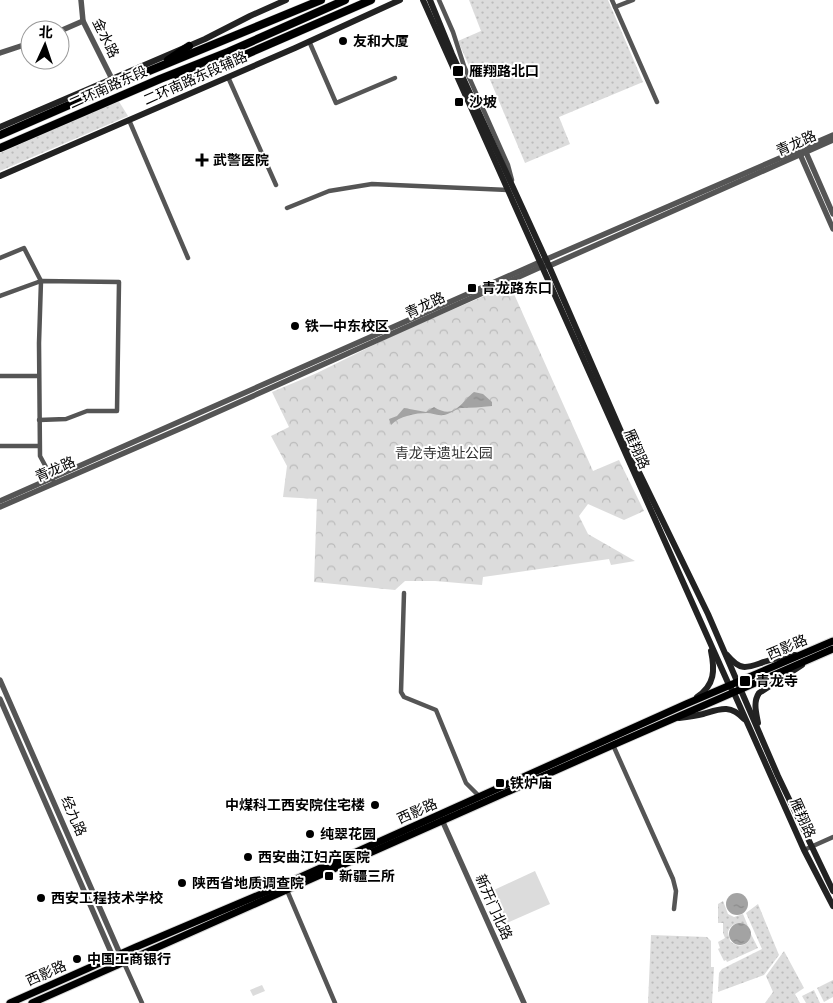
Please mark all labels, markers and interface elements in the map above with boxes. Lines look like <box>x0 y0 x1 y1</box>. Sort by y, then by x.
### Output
street label: 金水路 <box>90 16 122 60</box>
north arrow <box>20 20 70 70</box>
text: 北 <box>38 24 53 40</box>
place label: 友和大厦 <box>353 33 409 49</box>
marker: 友和大厦 <box>337 35 349 47</box>
street label: 二环南路东段辅路 <box>141 48 249 108</box>
street label: 二环南路东段 <box>66 63 150 111</box>
place label: 雁翔路北口 <box>469 63 539 79</box>
marker: 雁翔路北口 <box>451 64 465 78</box>
place label: 沙坡 <box>469 94 497 110</box>
marker: 沙坡 <box>453 96 465 108</box>
street label: 青龙路 <box>774 127 818 159</box>
place label: 武警医院 <box>213 152 269 168</box>
marker: 武警医院 <box>195 153 209 167</box>
place label: 青龙路东口 <box>482 280 552 296</box>
marker: 青龙路东口 <box>466 282 478 294</box>
street label: 青龙路 <box>403 289 447 321</box>
place label: 铁一中东校区 <box>305 318 389 334</box>
marker: 铁一中东校区 <box>289 320 301 332</box>
street label: 雁翔路 <box>621 427 653 471</box>
park label: 青龙寺遗址公园 <box>395 445 493 461</box>
street label: 青龙路 <box>33 453 77 485</box>
street label: 西影路 <box>765 631 809 663</box>
place label: 青龙寺 <box>756 673 798 689</box>
marker: 青龙寺 <box>738 674 752 688</box>
place label: 铁炉庙 <box>510 775 552 791</box>
marker: 铁炉庙 <box>494 777 506 789</box>
street label: 经九路 <box>58 794 90 838</box>
street label: 西影路 <box>395 795 439 827</box>
street label: 雁翔路 <box>787 796 819 840</box>
place label: 中煤科工西安院住宅楼 <box>225 797 365 813</box>
marker: 中煤科工西安院住宅楼 <box>369 799 381 811</box>
place label: 纯翠花园 <box>320 826 376 842</box>
marker: 纯翠花园 <box>304 828 316 840</box>
place label: 西安曲江妇产医院 <box>258 849 370 865</box>
marker: 西安曲江妇产医院 <box>242 851 254 863</box>
place label: 新疆三所 <box>339 868 395 884</box>
marker: 新疆三所 <box>323 870 335 882</box>
street label: 新开门北路 <box>472 872 516 942</box>
place label: 陕西省地质调查院 <box>192 875 304 891</box>
marker: 陕西省地质调查院 <box>176 877 188 889</box>
place label: 西安工程技术学校 <box>51 890 163 906</box>
marker: 西安工程技术学校 <box>35 892 47 904</box>
place label: 中国工商银行 <box>87 951 171 967</box>
marker: 中国工商银行 <box>71 953 83 965</box>
street label: 西影路 <box>24 957 68 989</box>

